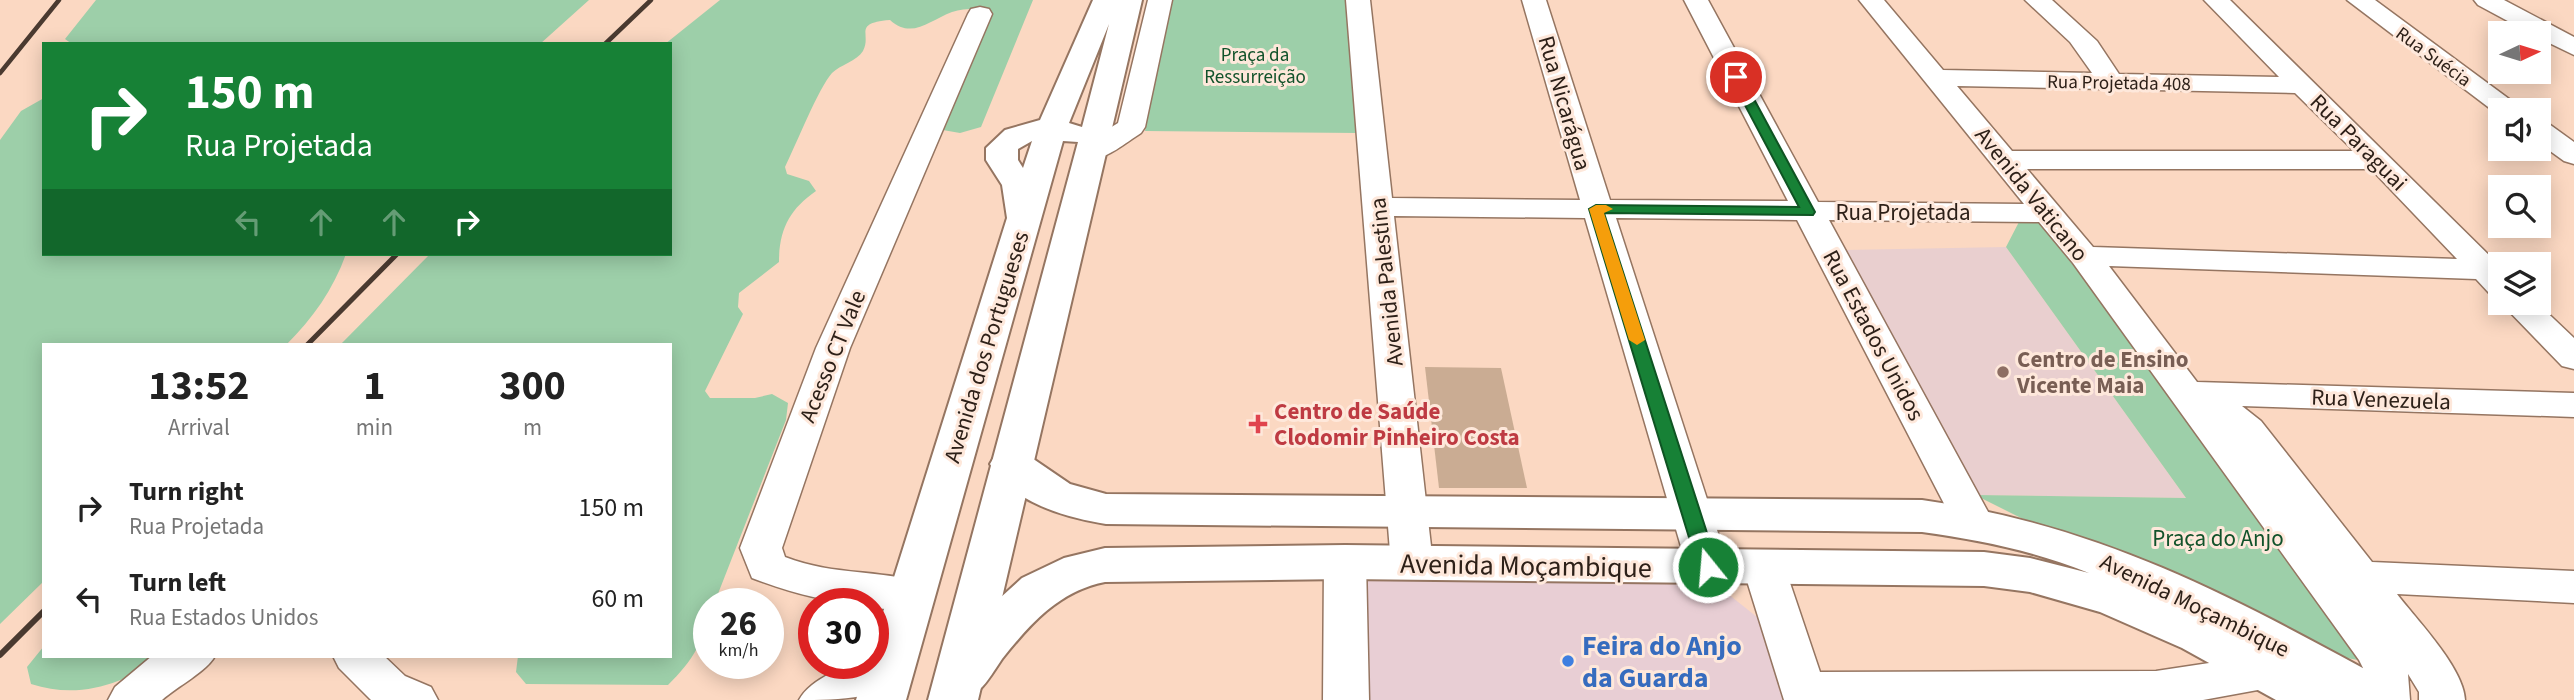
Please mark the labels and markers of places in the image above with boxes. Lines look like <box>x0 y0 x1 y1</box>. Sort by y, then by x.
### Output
pin <box>1706 47 1766 107</box>
place label: Centro de Ensino Vicente Maia <box>2016 343 2188 402</box>
marker: Centro de Ensino Vicente Maia <box>1995 364 2011 380</box>
place label: Centro de Saúde Clodomir Pinheiro Costa <box>1274 395 1520 454</box>
marker: Centro de Saúde Clodomir Pinheiro Costa <box>1248 414 1268 434</box>
place label: Feira do Anjo da Guarda <box>1582 626 1742 698</box>
marker: Feira do Anjo da Guarda <box>1560 653 1576 669</box>

